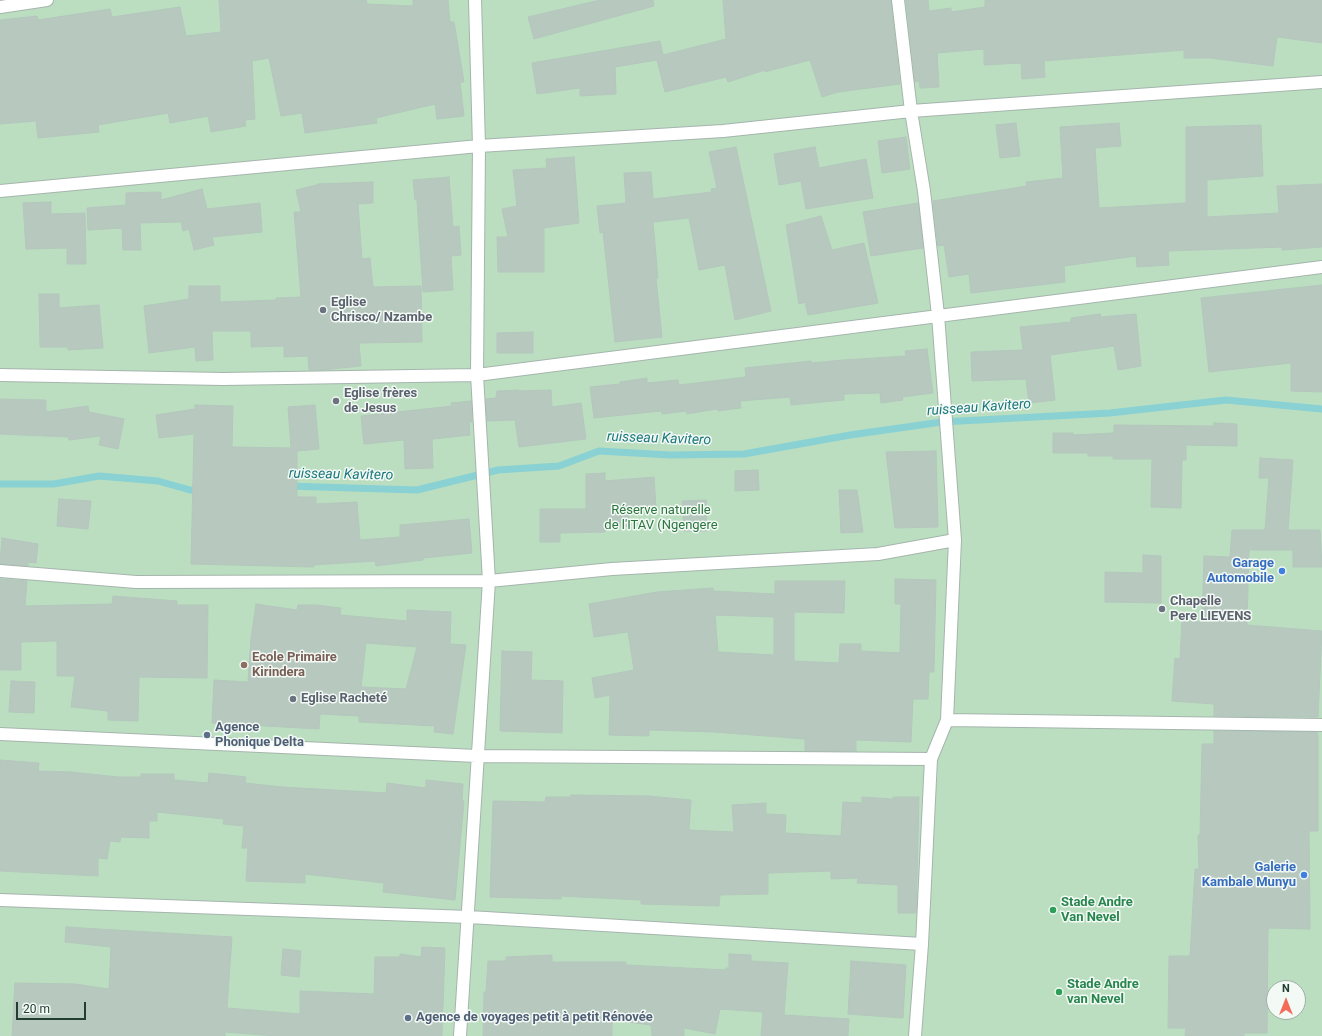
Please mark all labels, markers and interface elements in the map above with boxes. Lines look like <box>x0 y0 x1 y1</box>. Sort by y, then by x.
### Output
place label: Eglise Chrisco/ Nzambe <box>331 295 432 326</box>
marker: Eglise Chrisco/ Nzambe <box>318 305 328 315</box>
place label: Eglise frères de Jesus <box>344 386 417 417</box>
marker: Eglise frères de Jesus <box>331 396 341 406</box>
water label: ruisseau Kavitero <box>926 396 1032 420</box>
water label: ruisseau Kavitero <box>607 429 711 449</box>
water label: ruisseau Kavitero <box>289 466 393 484</box>
park label: Réserve naturelle de l'ITAV (Ngengere <box>604 503 718 534</box>
place label: Garage Automobile <box>1207 556 1274 587</box>
marker: Garage Automobile <box>1277 566 1287 576</box>
place label: Chapelle Pere LIEVENS <box>1170 594 1251 625</box>
marker: Chapelle Pere LIEVENS <box>1157 604 1167 614</box>
place label: Ecole Primaire Kirindera <box>252 650 337 681</box>
marker: Ecole Primaire Kirindera <box>239 660 249 670</box>
place label: Eglise Racheté <box>301 691 387 707</box>
marker: Eglise Racheté <box>288 694 298 704</box>
place label: Agence Phonique Delta <box>215 720 304 751</box>
marker: Agence Phonique Delta <box>202 730 212 740</box>
place label: Galerie Kambale Munyu <box>1202 860 1296 891</box>
marker: Galerie Kambale Munyu <box>1299 870 1309 880</box>
place label: Stade Andre Van Nevel <box>1061 895 1133 926</box>
marker: Stade Andre Van Nevel <box>1048 905 1058 915</box>
place label: Stade Andre van Nevel <box>1067 977 1139 1008</box>
north arrow <box>1266 980 1306 1020</box>
text: N <box>1282 982 1290 995</box>
marker: Stade Andre van Nevel <box>1054 987 1064 997</box>
scale bar <box>18 994 88 1020</box>
text: 20 m <box>23 1002 50 1016</box>
place label: Agence de voyages petit à petit Rénovée <box>416 1010 653 1026</box>
marker: Agence de voyages petit à petit Rénovée <box>403 1013 413 1023</box>

